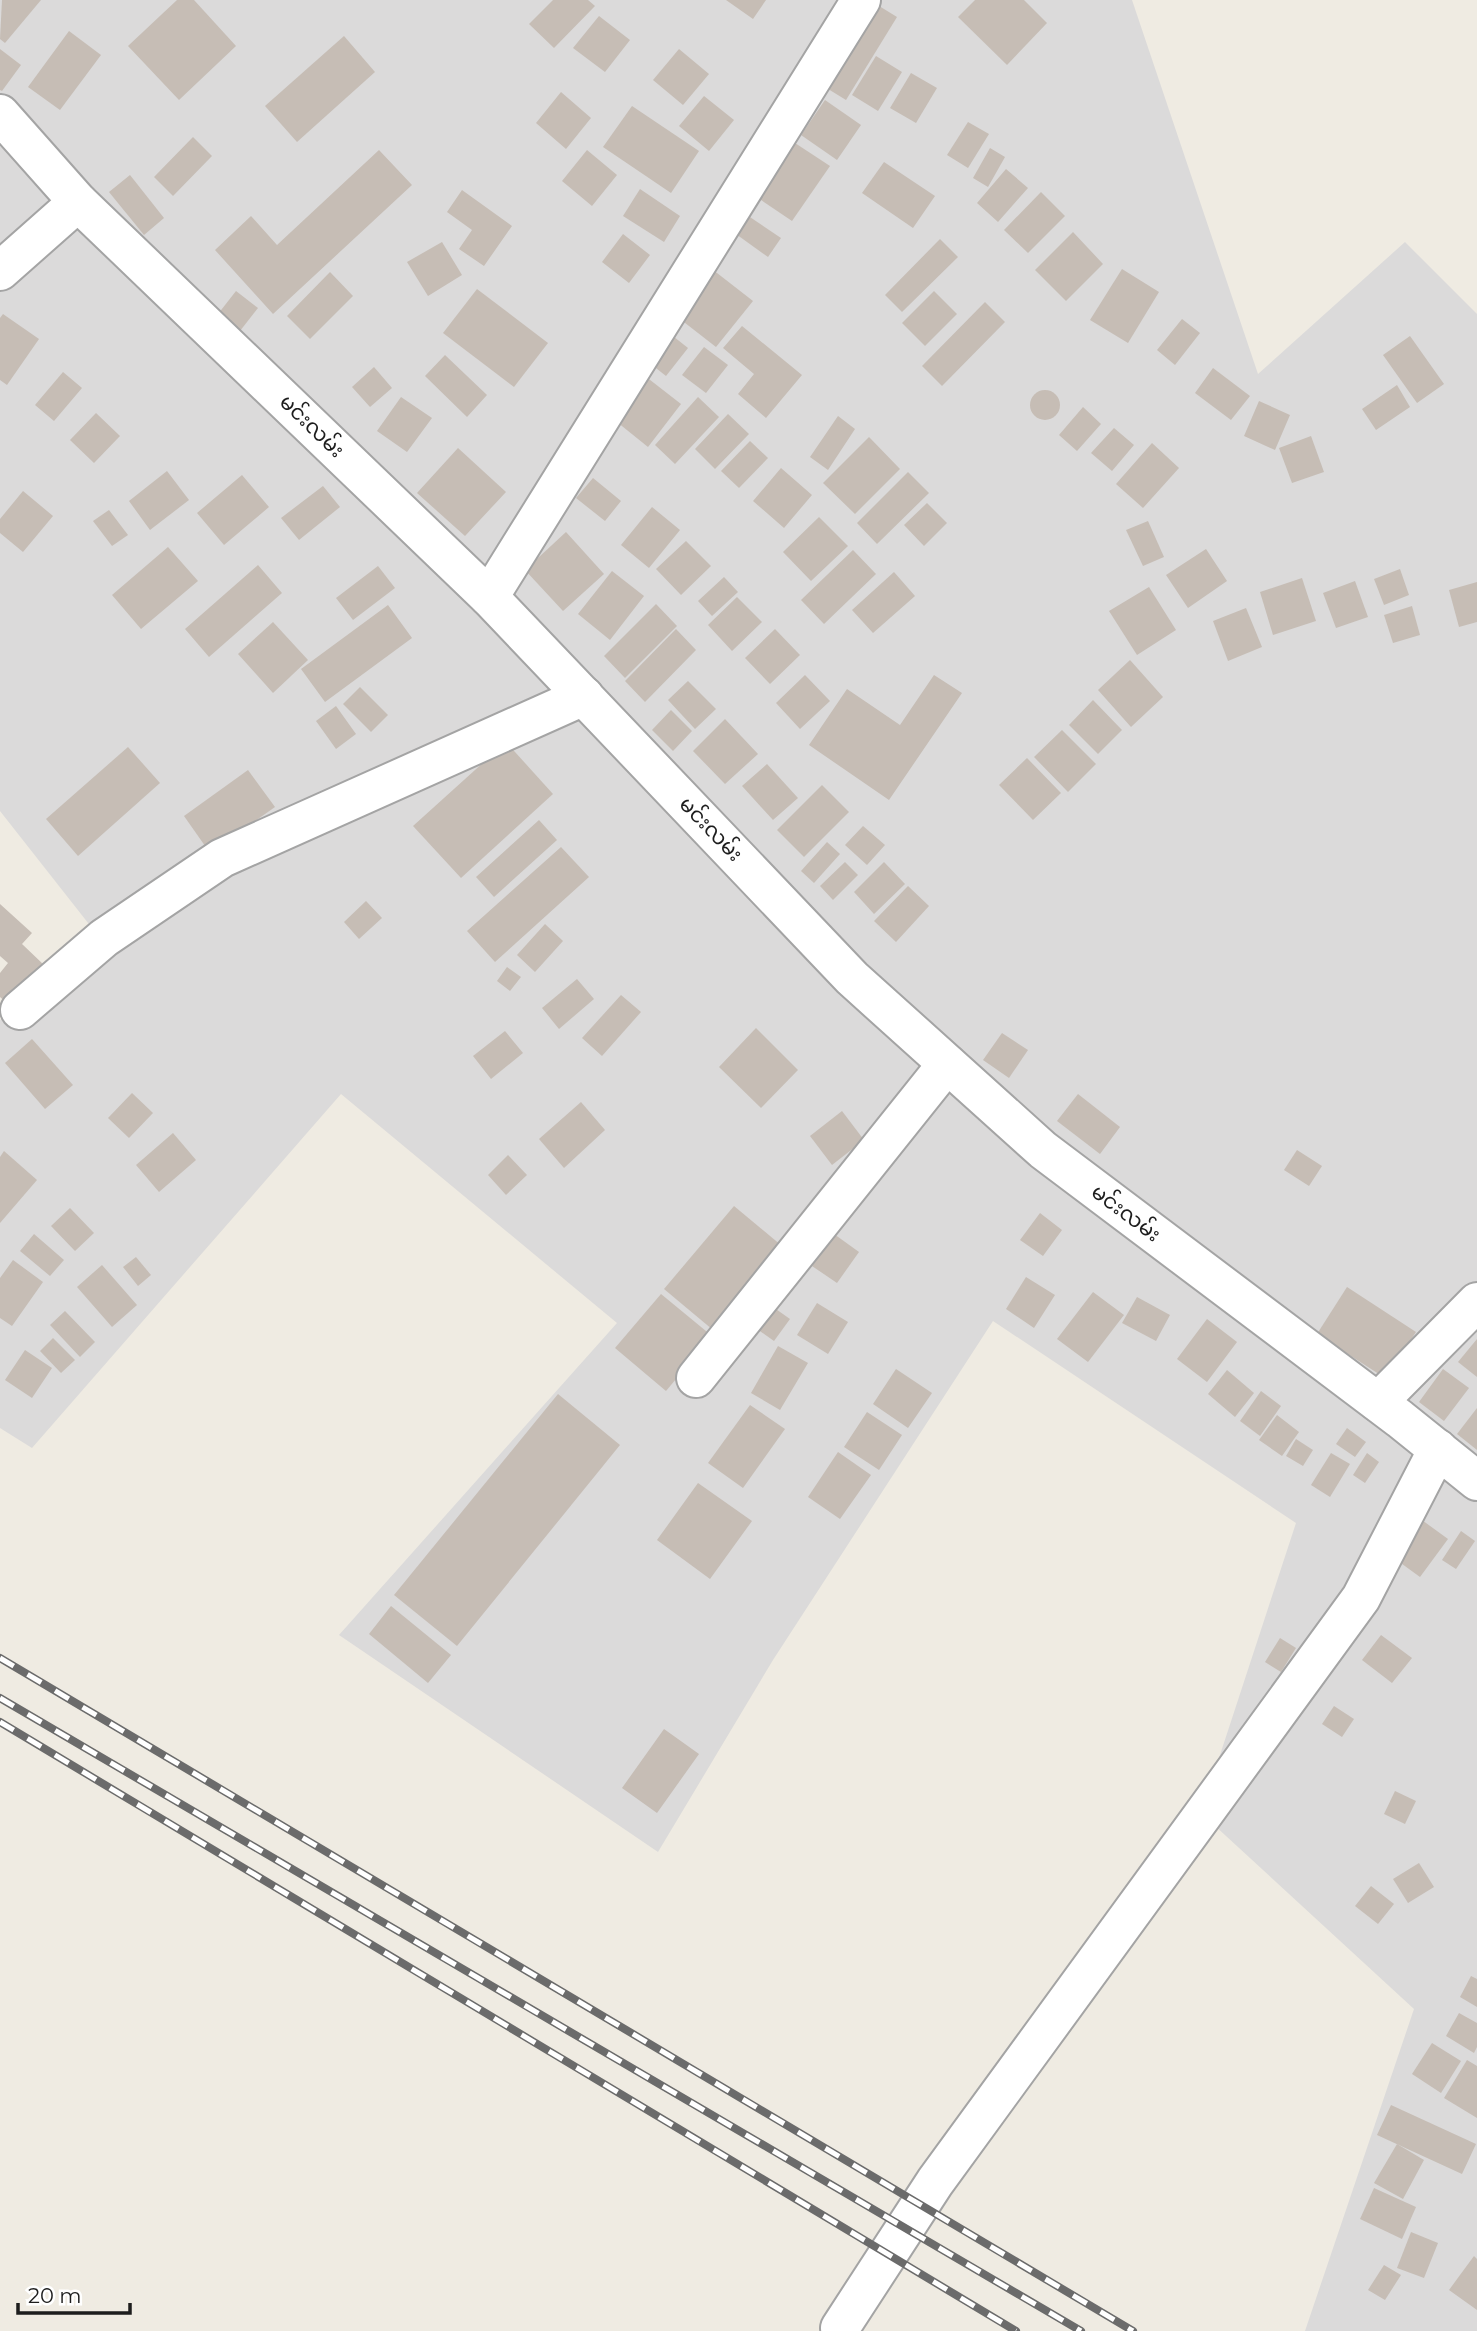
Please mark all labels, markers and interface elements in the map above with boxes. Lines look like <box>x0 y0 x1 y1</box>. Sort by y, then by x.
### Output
street label: မင်းလမ်း <box>275 387 352 462</box>
street label: မင်းလမ်း <box>675 789 750 866</box>
street label: မင်းလမ်း <box>1087 1176 1168 1247</box>
scale bar <box>18 2272 130 2316</box>
text: 20 m <box>28 2283 82 2308</box>

